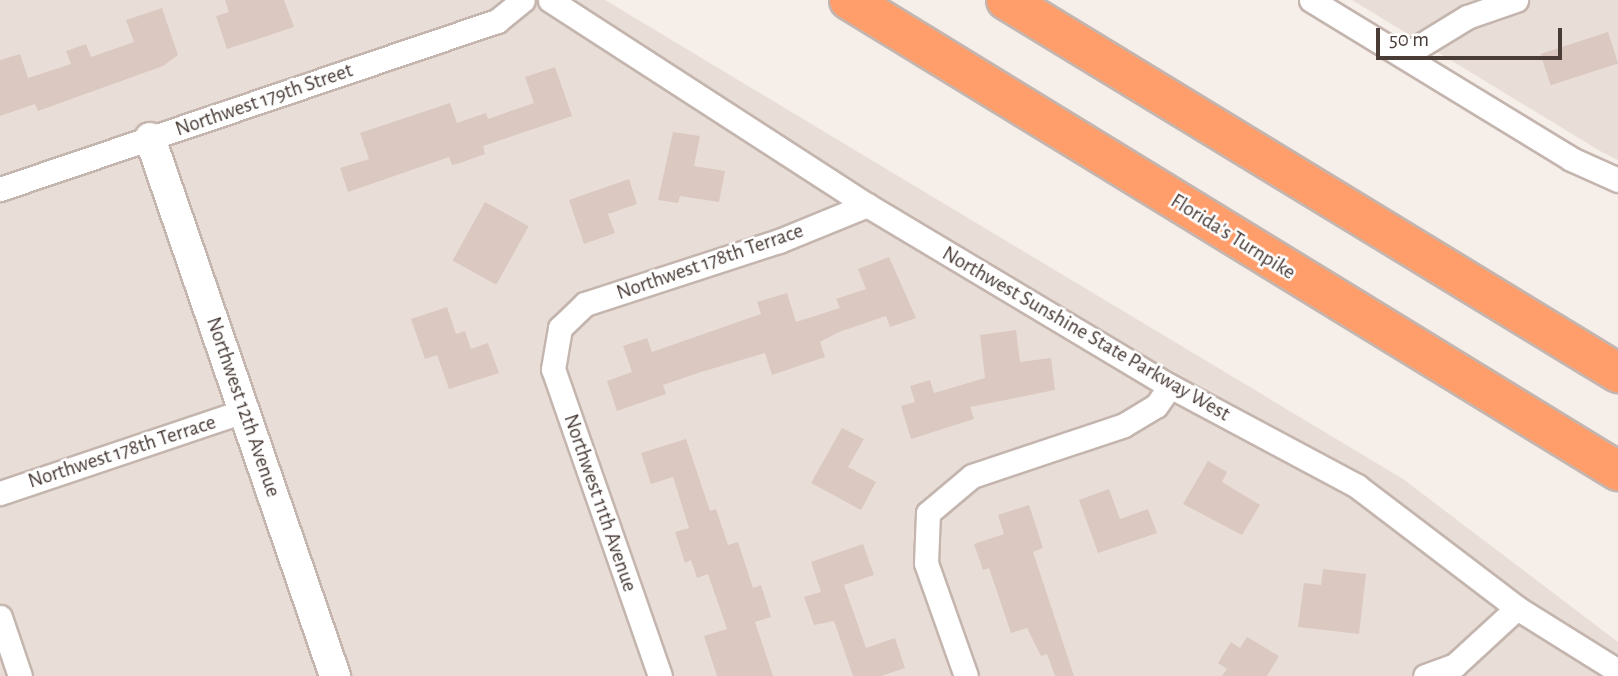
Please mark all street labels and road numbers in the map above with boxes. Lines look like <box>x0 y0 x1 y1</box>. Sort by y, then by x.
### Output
street label: Northwest 179th Street <box>172 58 356 142</box>
street label: Florida's Turnpike <box>1166 189 1300 285</box>
street label: Northwest 178th Terrace <box>613 218 807 306</box>
street label: Northwest Sunshine State Parkway West <box>938 241 1234 427</box>
street label: Northwest 12th Avenue <box>200 314 286 500</box>
street label: Northwest 178th Terrace <box>25 410 219 494</box>
street label: Northwest 11th Avenue <box>558 411 642 595</box>

